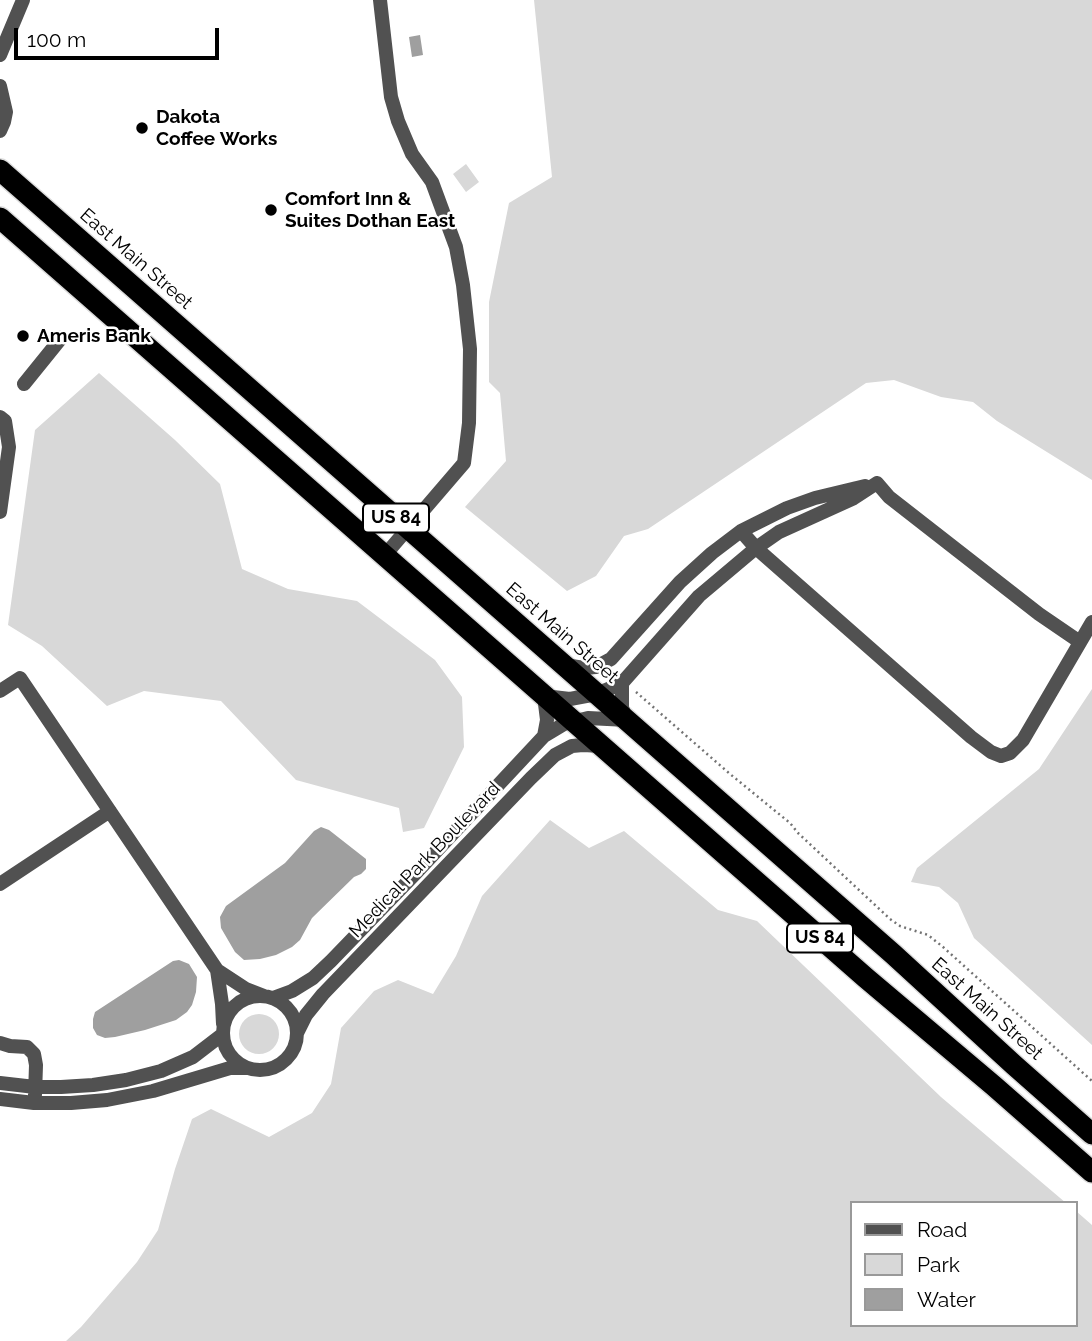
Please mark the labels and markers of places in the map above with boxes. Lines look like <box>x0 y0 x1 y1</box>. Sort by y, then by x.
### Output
place label: Dakota Coffee Works <box>156 106 277 150</box>
marker: Dakota Coffee Works <box>134 120 150 136</box>
place label: Comfort Inn & Suites Dothan East <box>285 188 455 232</box>
marker: Comfort Inn & Suites Dothan East <box>263 202 279 218</box>
place label: Ameris Bank <box>37 325 151 347</box>
marker: Ameris Bank <box>15 328 31 344</box>

